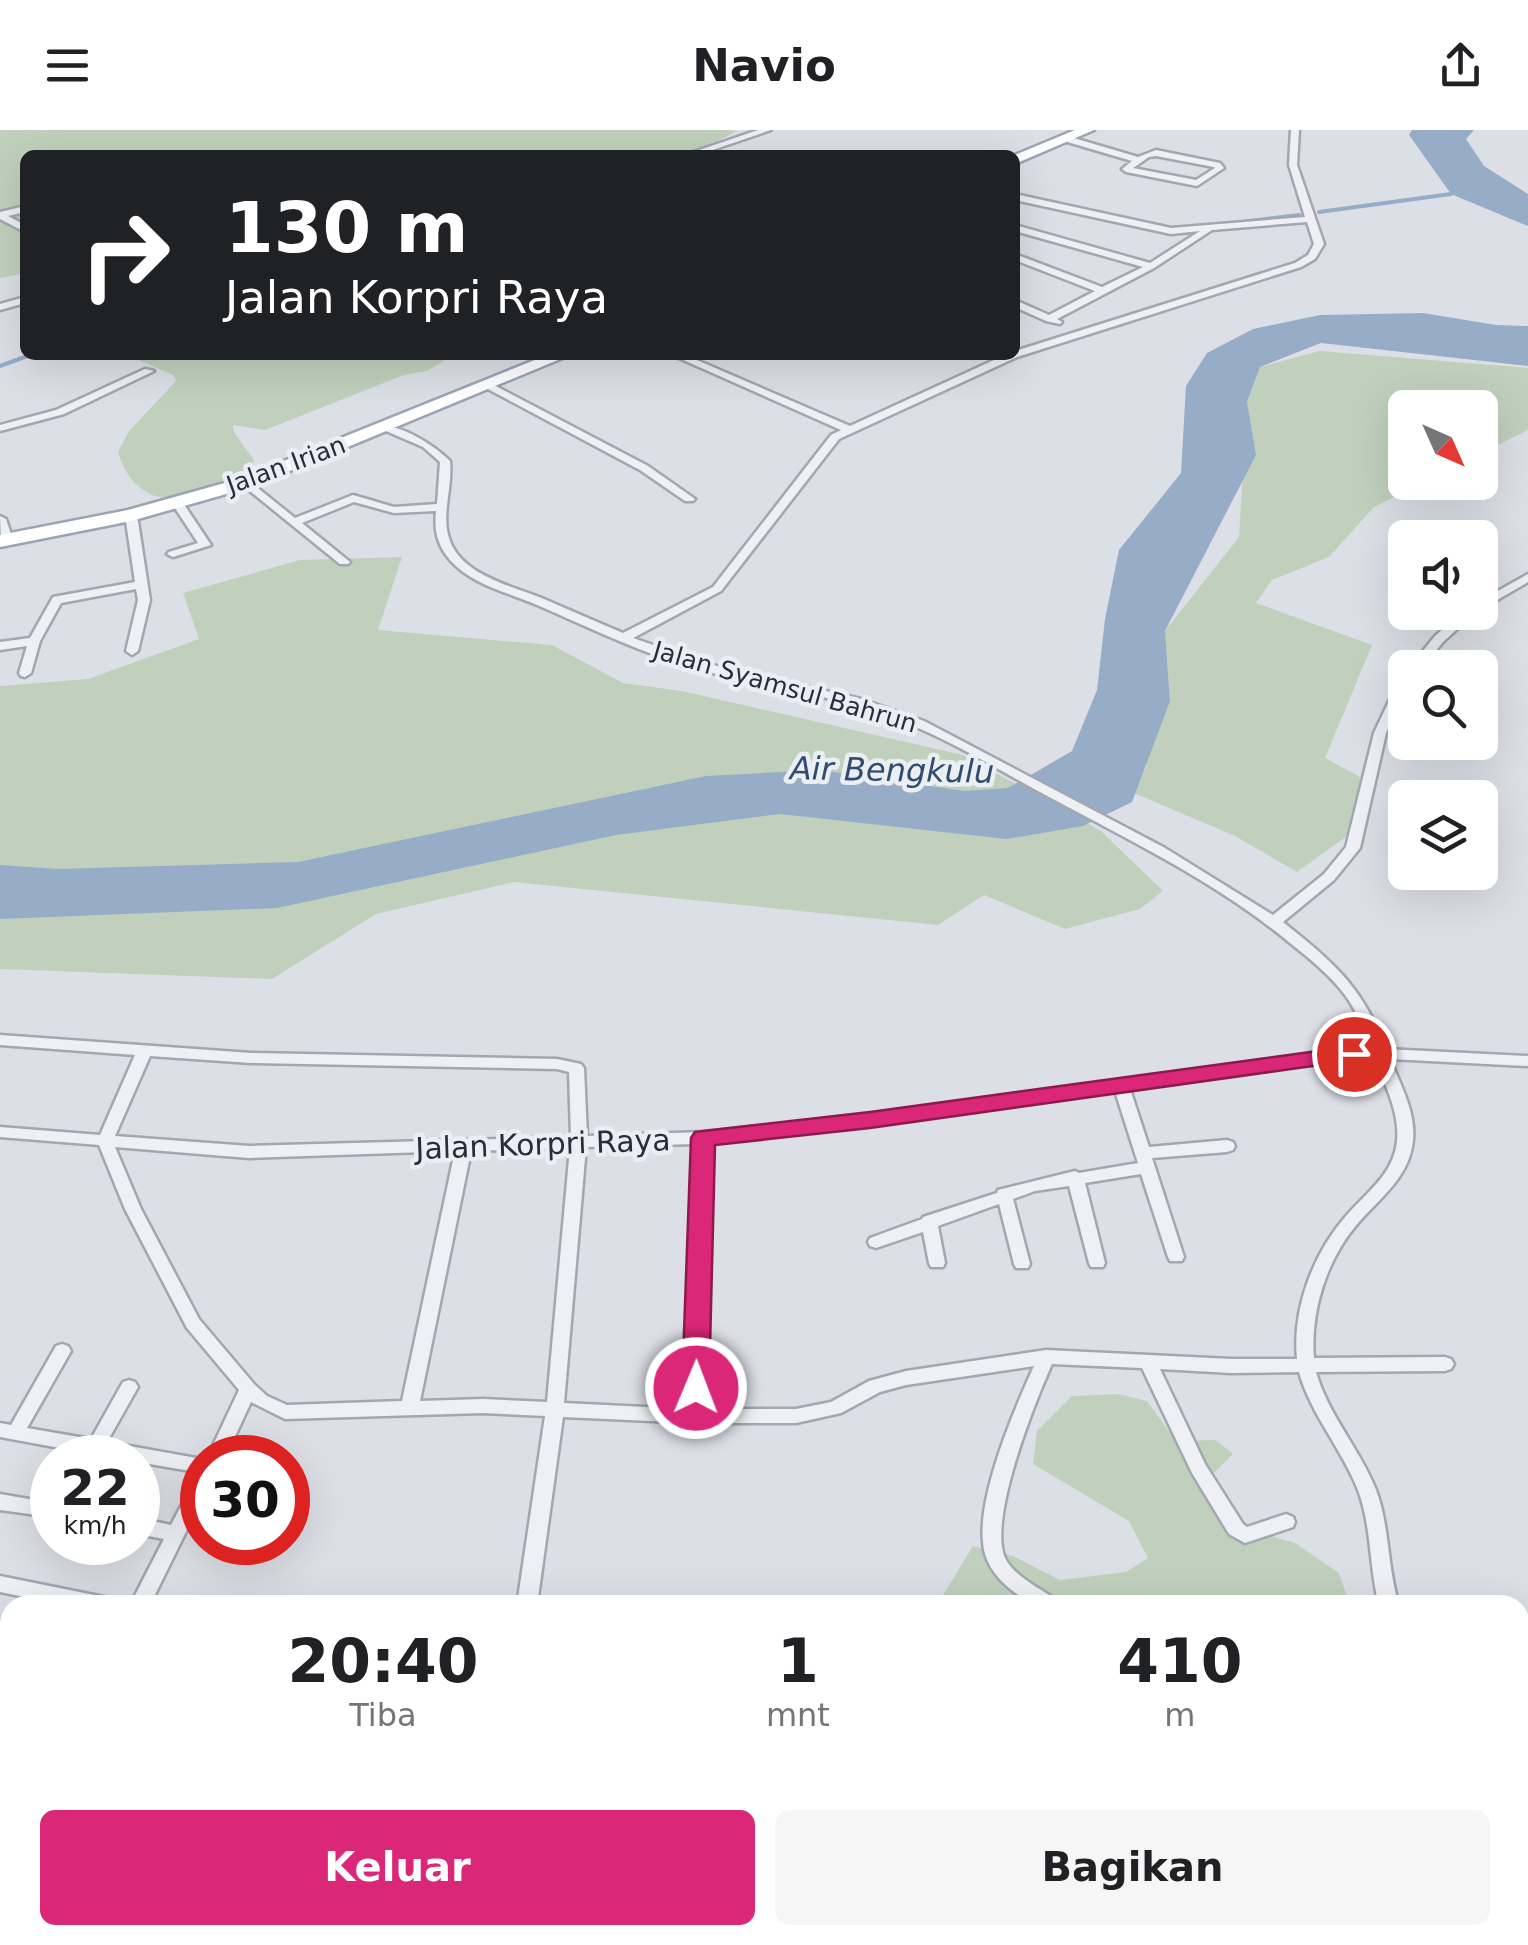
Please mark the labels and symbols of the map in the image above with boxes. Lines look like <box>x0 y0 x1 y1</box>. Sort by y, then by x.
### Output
north arrow <box>1388 390 1498 500</box>
street label: Jalan Irian <box>221 430 349 501</box>
street label: Jalan Syamsul Bahrun <box>648 635 920 739</box>
water label: Air Bengkulu <box>788 749 994 791</box>
pin <box>1312 1012 1397 1097</box>
street label: Jalan Korpri Raya <box>413 1122 671 1166</box>
position arrow <box>644 1336 748 1440</box>
speed limit sign: 30 <box>180 1435 310 1565</box>

